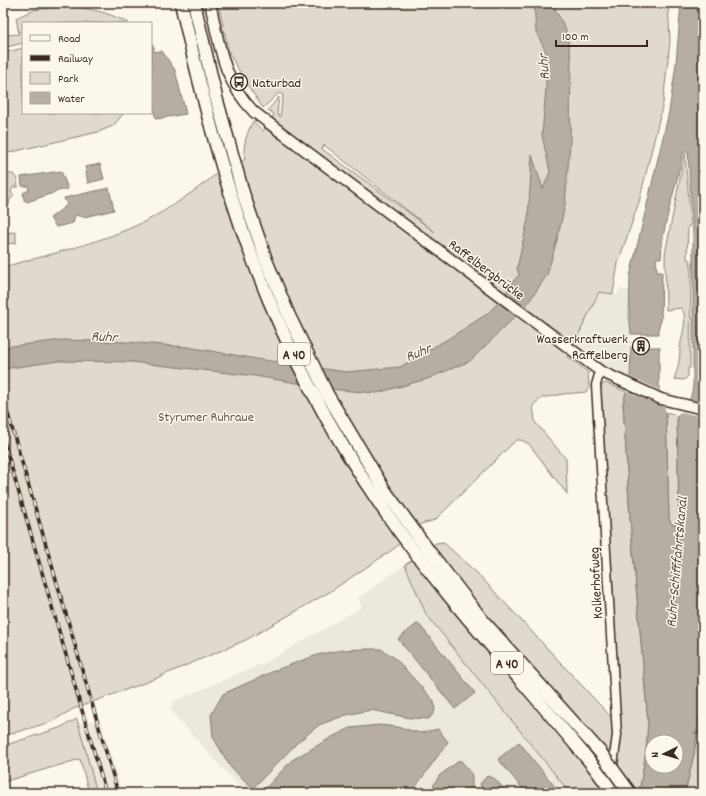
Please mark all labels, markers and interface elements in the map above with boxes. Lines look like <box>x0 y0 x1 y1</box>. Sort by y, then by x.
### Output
legend <box>22 22 152 114</box>
scale bar <box>556 22 647 48</box>
text: 100 m <box>562 29 589 46</box>
text: Road <box>58 31 80 48</box>
text: Railway <box>58 51 94 68</box>
water label: Ruhr <box>533 52 557 81</box>
text: Park <box>58 71 79 88</box>
bus stop icon: Naturbad <box>229 72 249 92</box>
place label: Naturbad <box>252 74 301 94</box>
text: Water <box>58 91 85 108</box>
street label: Raffelbergbrücke <box>444 235 528 306</box>
water label: Ruhr <box>90 326 119 350</box>
place label: Wasserkraftwerk Raffelberg <box>537 330 628 366</box>
building icon: Wasserkraftwerk Raffelberg <box>631 336 651 356</box>
water label: Ruhr <box>402 338 436 369</box>
road number: A 40 <box>278 343 310 365</box>
park label: Styrumer Ruhraue <box>158 408 254 428</box>
water label: Ruhr-Schifffahrtskanal <box>661 495 695 628</box>
street label: Kolkerhofweg <box>585 546 609 619</box>
road number: A 40 <box>491 652 523 674</box>
north arrow <box>644 734 684 774</box>
text: N <box>648 751 664 758</box>

